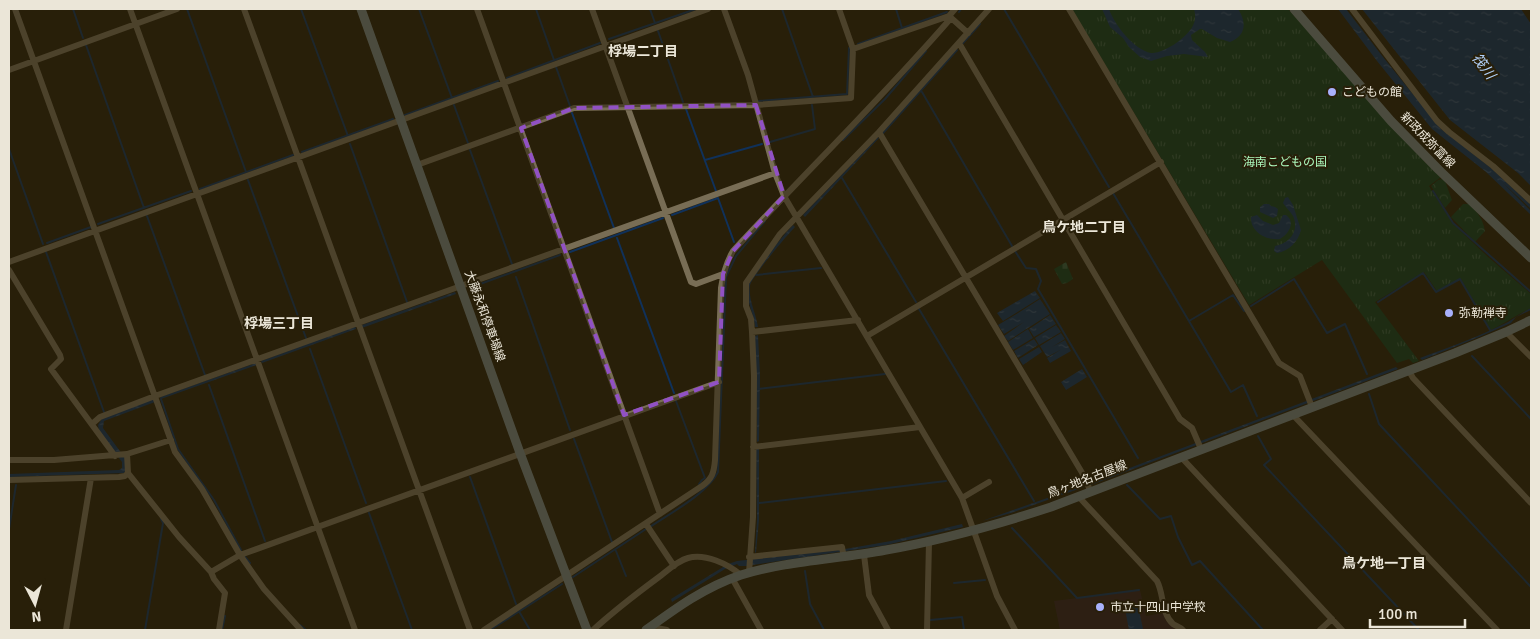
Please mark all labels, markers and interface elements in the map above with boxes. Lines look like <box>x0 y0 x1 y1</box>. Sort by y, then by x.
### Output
district label: 桴場二丁目 <box>608 43 678 60</box>
water label: 筏川 <box>1468 50 1500 84</box>
place label: こどもの館 <box>1342 85 1402 100</box>
marker: こどもの館 <box>1326 86 1338 98</box>
street label: 新政成弥富線 <box>1397 109 1458 171</box>
park label: 海南こどもの国 <box>1243 155 1327 170</box>
district label: 鳥ケ地二丁目 <box>1042 219 1126 236</box>
street label: 大藤永和停車場線 <box>461 268 508 364</box>
place label: 弥勒禅寺 <box>1459 306 1507 321</box>
marker: 弥勒禅寺 <box>1443 307 1455 319</box>
district label: 桴場三丁目 <box>244 315 314 332</box>
street label: 鳥ヶ地名古屋線 <box>1045 457 1129 502</box>
district label: 鳥ケ地一丁目 <box>1342 555 1426 572</box>
north arrow <box>10 579 60 629</box>
scale bar <box>1370 596 1465 628</box>
place label: 市立十四山中学校 <box>1110 600 1206 615</box>
marker: 市立十四山中学校 <box>1094 601 1106 613</box>
text: 100 m <box>1378 605 1418 623</box>
text: N <box>31 607 42 625</box>

